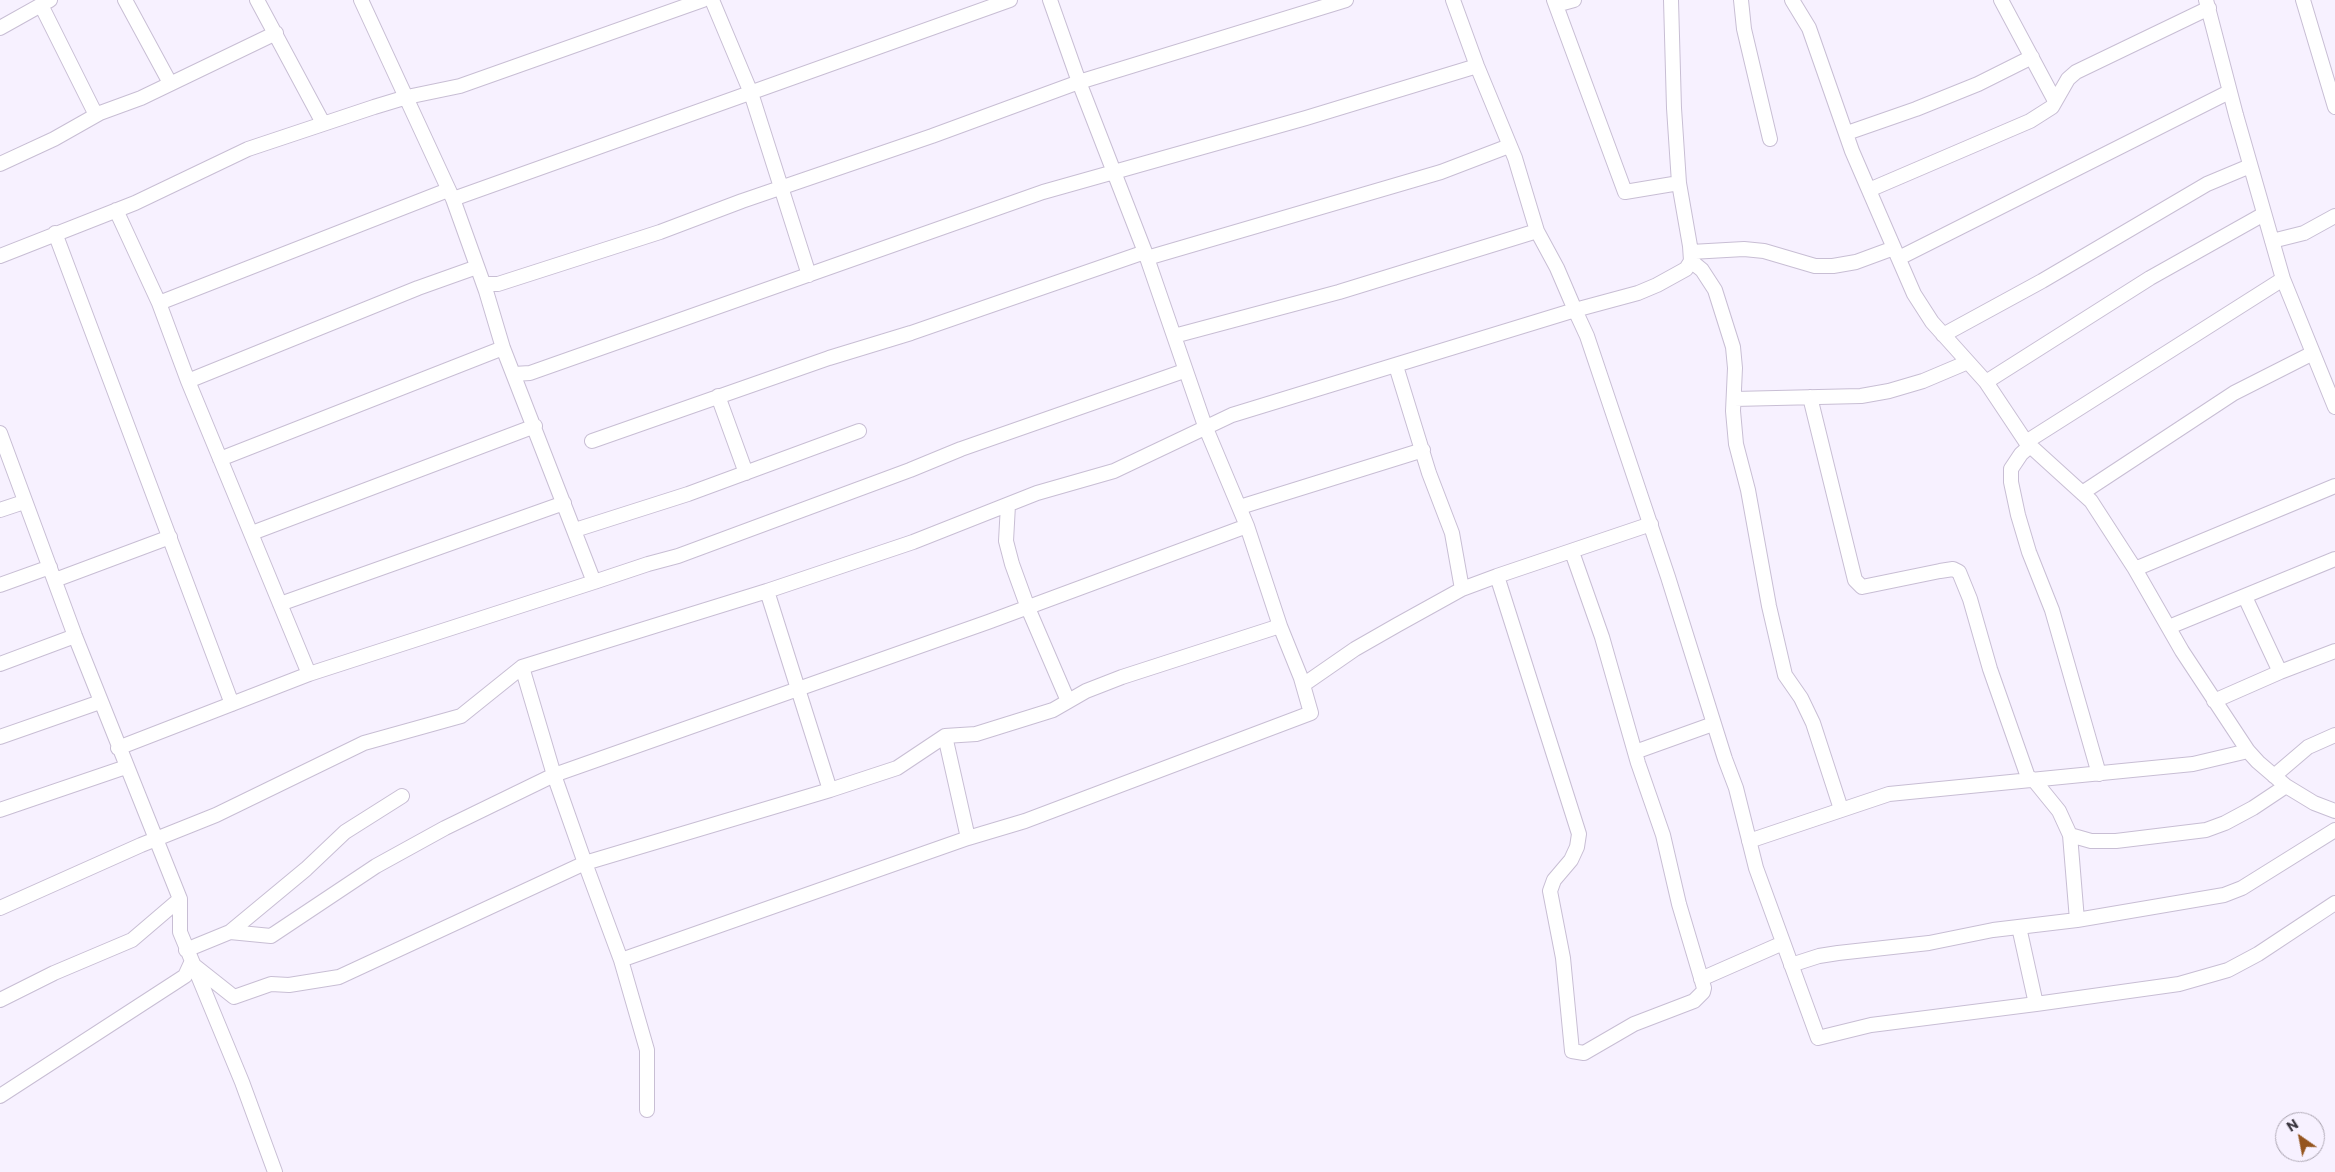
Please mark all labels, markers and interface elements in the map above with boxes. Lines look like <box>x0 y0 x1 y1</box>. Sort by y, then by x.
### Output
north arrow <box>2275 1112 2325 1162</box>
text: N <box>2283 1115 2301 1135</box>

